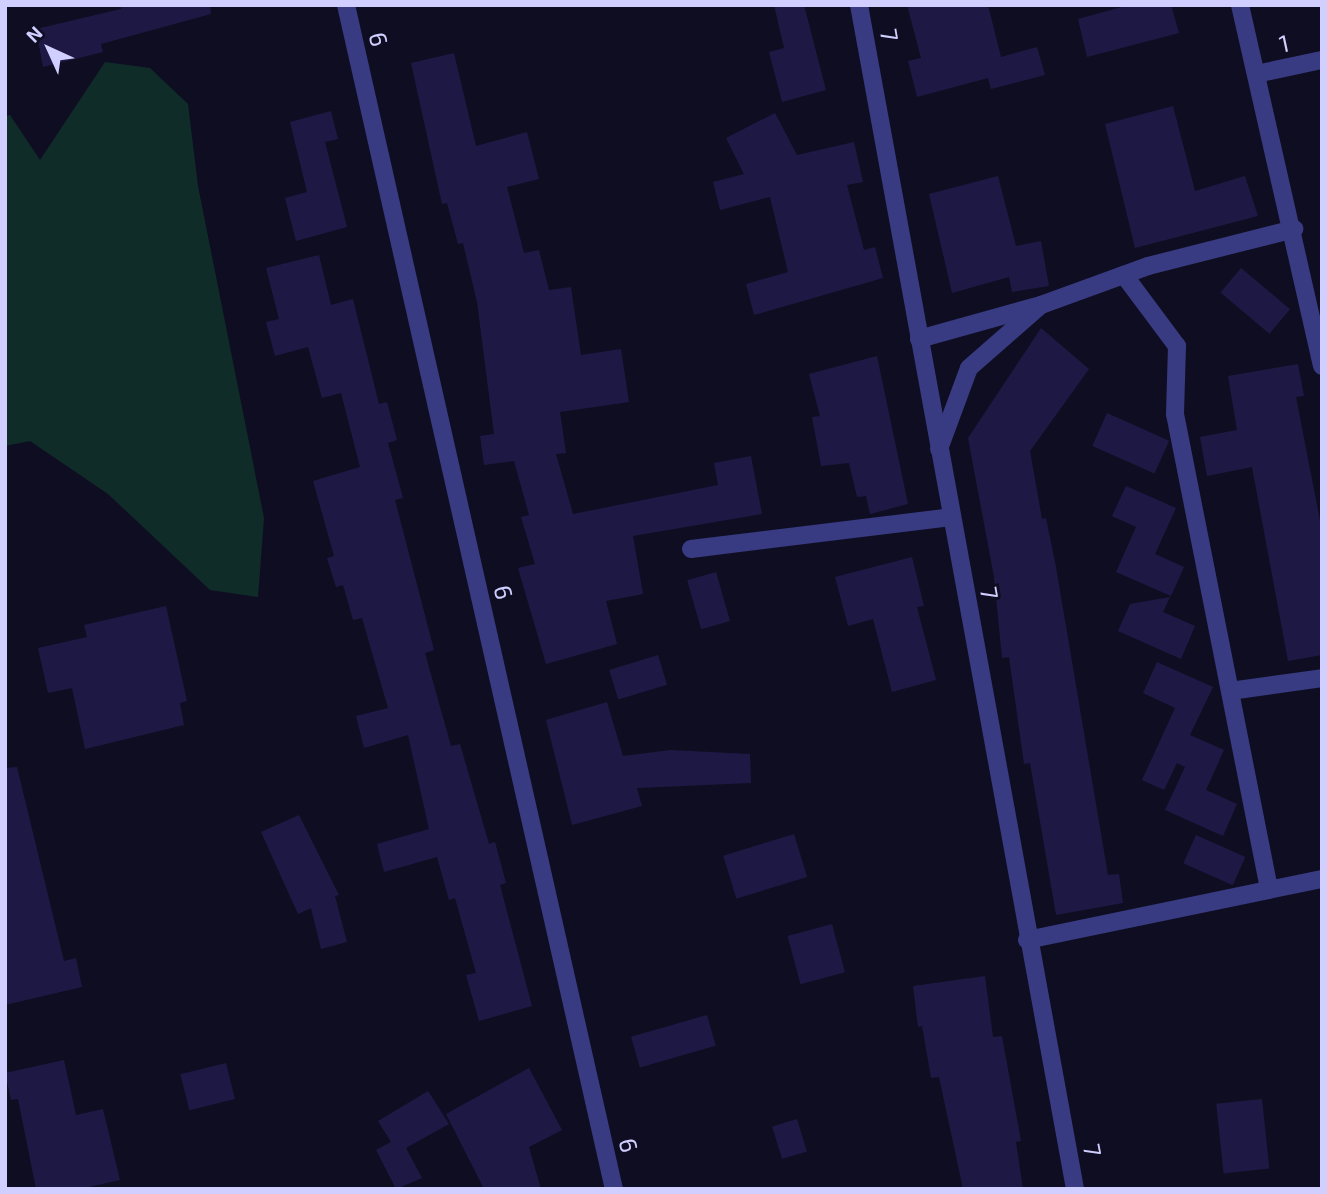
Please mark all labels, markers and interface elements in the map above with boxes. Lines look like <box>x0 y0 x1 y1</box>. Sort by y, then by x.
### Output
north arrow <box>14 14 84 84</box>
text: N <box>21 21 47 47</box>
street label: 7 <box>875 26 905 44</box>
street label: 1 <box>1276 28 1292 58</box>
street label: 6 <box>363 29 395 49</box>
street label: 6 <box>488 582 520 602</box>
street label: 7 <box>975 584 1005 602</box>
street label: 6 <box>613 1135 645 1155</box>
street label: 7 <box>1078 1141 1108 1159</box>

